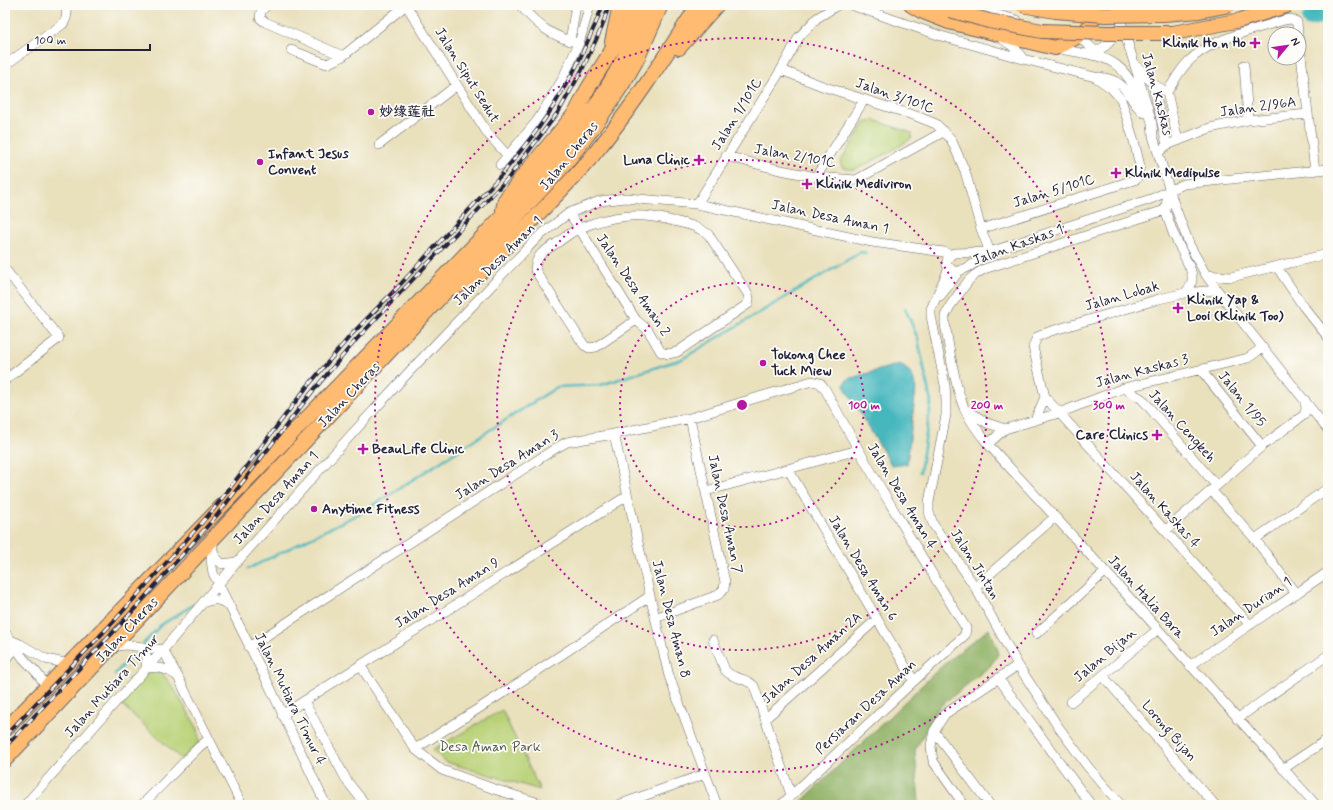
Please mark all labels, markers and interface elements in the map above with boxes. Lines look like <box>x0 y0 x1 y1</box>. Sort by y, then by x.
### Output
street label: Jalan Siput Sedut <box>430 24 504 126</box>
scale bar <box>28 26 150 52</box>
north arrow <box>1267 26 1307 66</box>
text: 100 m <box>34 33 66 49</box>
place label: Klinik Ho n Ho <box>1163 34 1246 52</box>
text: N <box>1287 35 1303 48</box>
marker: Klinik Ho n Ho <box>1249 37 1261 49</box>
street label: Jalan Kaskas <box>1137 51 1177 137</box>
street label: Jalan 1/101C <box>708 74 766 154</box>
street label: Jalan 3/101C <box>853 74 937 118</box>
street label: Jalan 2/96A <box>1219 93 1297 121</box>
place label: 妙缘莲社 <box>379 103 435 121</box>
marker: 妙缘莲社 <box>366 107 376 117</box>
street label: Jalan Cheras <box>536 118 602 194</box>
street label: Jalan 2/101C <box>753 140 837 172</box>
place label: Infant Jesus Convent <box>268 145 349 179</box>
place label: Luna Clinic <box>623 151 691 169</box>
marker: Luna Clinic <box>693 154 705 166</box>
marker: Infant Jesus Convent <box>255 157 265 167</box>
place label: Klinik Medipulse <box>1125 164 1220 182</box>
marker: Klinik Medipulse <box>1110 167 1122 179</box>
street label: Jalan 5/101C <box>1011 170 1097 212</box>
place label: Klinik Mediviron <box>816 175 912 193</box>
marker: Klinik Mediviron <box>801 178 813 190</box>
street label: Jalan Desa Aman 1 <box>770 196 890 238</box>
street label: Jalan Desa Aman 1 <box>449 212 547 310</box>
street label: Jalan Kaskas 1 <box>970 220 1066 270</box>
street label: Jalan Desa Aman 2 <box>592 230 674 340</box>
street label: Jalan Lobak <box>1083 277 1161 315</box>
place label: Klinik Yap & Looi (Klinik Too) <box>1187 291 1283 325</box>
marker: Klinik Yap & Looi (Klinik Too) <box>1172 302 1184 314</box>
place label: Tokong Chee Tuck Miew <box>771 346 845 380</box>
street label: Jalan Kaskas 3 <box>1094 350 1190 392</box>
street label: Jalan Cheras <box>314 358 384 432</box>
marker: Tokong Chee Tuck Miew <box>758 358 768 368</box>
street label: Jalan 1/95 <box>1214 367 1270 431</box>
street label: Jalan Cengkeh <box>1144 386 1220 467</box>
centre of rings <box>735 398 749 412</box>
text: 100 m <box>848 398 881 414</box>
text: 200 m <box>971 398 1004 414</box>
text: 300 m <box>1093 398 1126 414</box>
street label: Jalan Desa Aman 3 <box>452 426 562 504</box>
place label: Care Clinics <box>1076 426 1148 444</box>
marker: Care Clinics <box>1151 429 1163 441</box>
street label: Jalan Desa Aman 4 <box>863 439 941 553</box>
place label: BeauLife Clinic <box>372 440 465 458</box>
marker: BeauLife Clinic <box>357 443 369 455</box>
street label: Jalan Desa Aman 1 <box>229 448 323 548</box>
street label: Jalan Desa Aman 7 <box>704 453 747 576</box>
street label: Jalan Kaskas 4 <box>1126 468 1204 552</box>
place label: Anytime Fitness <box>322 500 420 518</box>
marker: Anytime Fitness <box>309 504 319 514</box>
street label: Jalan Desa Aman 6 <box>824 512 902 624</box>
street label: Jalan Jintan <box>946 525 1004 603</box>
street label: Jalan Halia Bara <box>1104 551 1189 643</box>
street label: Jalan Desa Aman 9 <box>391 554 503 632</box>
street label: Jalan Desa Aman 8 <box>648 558 694 680</box>
street label: Jalan Durian 1 <box>1207 573 1295 641</box>
street label: Jalan Cheras <box>92 593 162 667</box>
street label: Jalan Desa Aman 2A <box>758 608 866 708</box>
street label: Jalan Bijan <box>1070 624 1140 686</box>
street label: Jalan Mutiara Timur <box>61 630 163 742</box>
street label: Jalan Mutiara Timur 4 <box>250 630 330 768</box>
street label: Persiaran Desa Aman <box>812 656 920 758</box>
street label: Lorong Bijan <box>1136 697 1200 767</box>
park label: Desa Aman Park <box>439 738 541 756</box>

